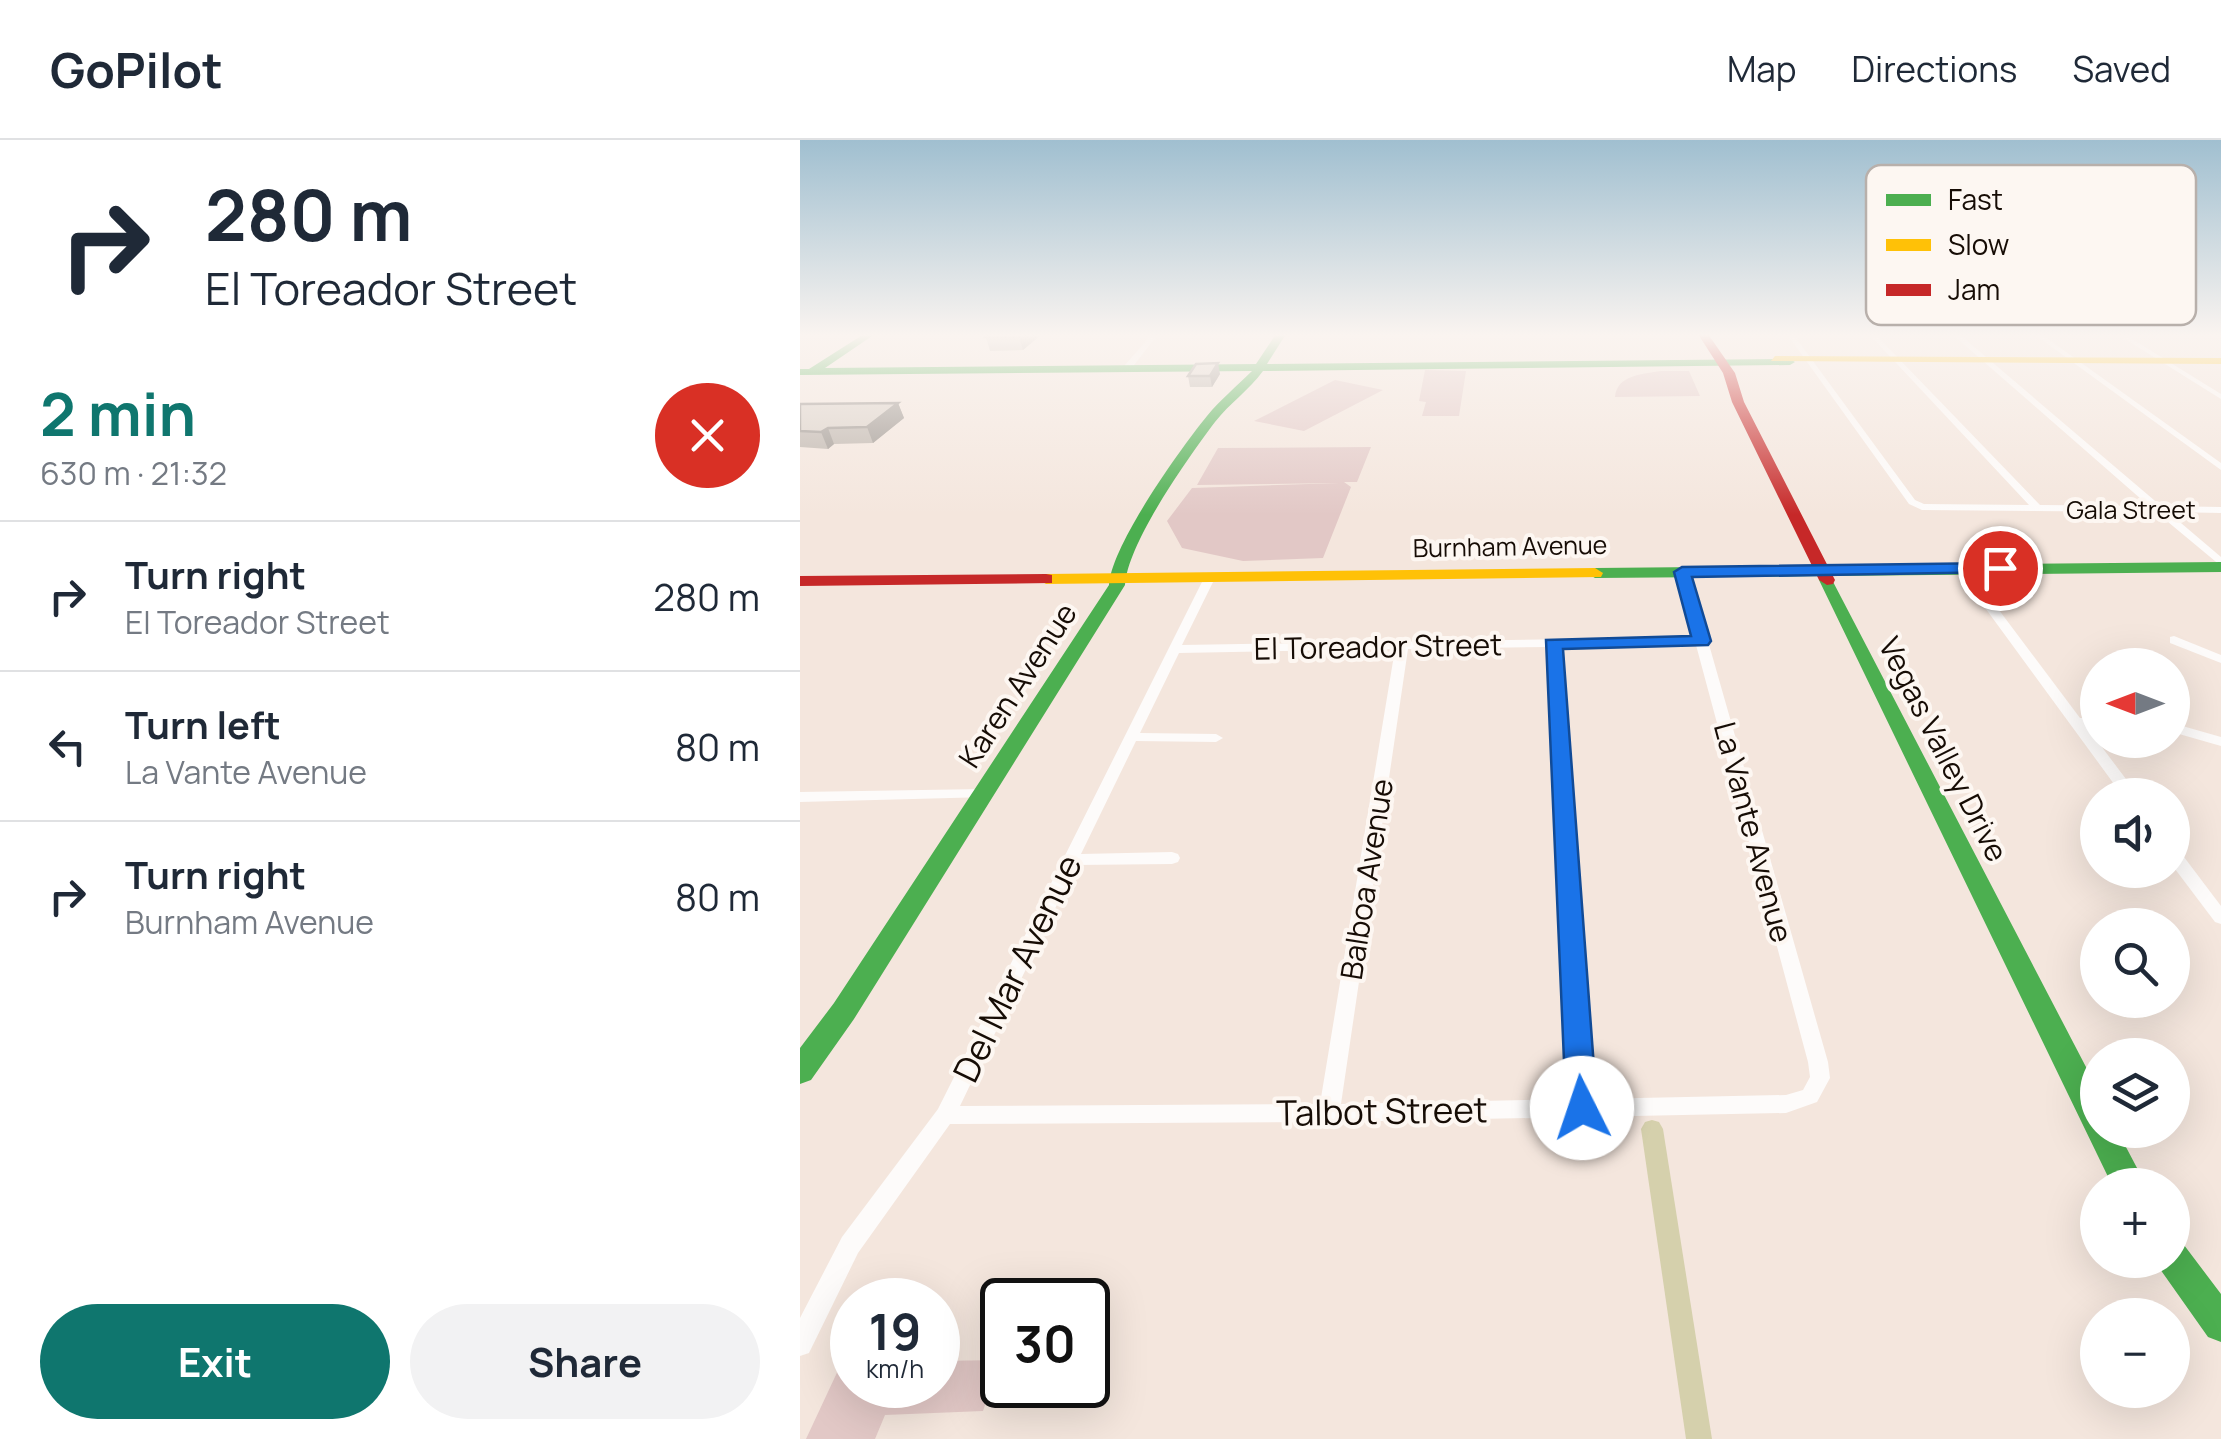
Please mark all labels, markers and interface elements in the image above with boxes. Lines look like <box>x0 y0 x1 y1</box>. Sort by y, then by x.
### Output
text: GoPilot <box>50 37 223 102</box>
text: Map <box>1727 45 1797 93</box>
text: Directions <box>1852 45 2017 93</box>
text: Saved <box>2072 45 2171 93</box>
legend <box>1866 165 2196 325</box>
text: 280 m <box>205 166 413 262</box>
icon: right <box>40 180 170 310</box>
text: Fast <box>1948 180 2003 218</box>
text: Slow <box>1948 225 2009 263</box>
text: El Toreador Street <box>205 257 577 319</box>
text: Jam <box>1948 270 2000 308</box>
text: 2 min <box>40 372 196 454</box>
button: close <box>655 383 760 488</box>
text: 630 m · 21:32 <box>40 451 227 495</box>
street label: Gala Street <box>2066 492 2196 527</box>
pin <box>1958 526 2043 611</box>
street label: Burnham Avenue <box>1412 527 1608 565</box>
icon: arrive <box>1973 541 2028 596</box>
text: Turn right <box>125 548 306 600</box>
icon: right <box>40 569 95 624</box>
text: 280 m <box>653 570 760 622</box>
street label: Karen Avenue <box>948 595 1086 775</box>
text: El Toreador Street <box>125 600 390 644</box>
street label: El Toreador Street <box>1254 623 1502 669</box>
street label: Vegas Valley Drive <box>1870 630 2018 868</box>
north arrow <box>2080 648 2190 758</box>
map controls <box>2080 648 2190 1408</box>
text: Turn left <box>125 698 281 750</box>
street label: La Vante Avenue <box>1705 717 1803 947</box>
icon: left <box>40 719 95 774</box>
text: 80 m <box>675 720 760 772</box>
text: La Vante Avenue <box>125 750 367 794</box>
street label: Balboa Avenue <box>1330 776 1402 982</box>
button: sound <box>2080 778 2190 888</box>
street label: Del Mar Avenue <box>941 846 1093 1090</box>
text: Turn right <box>125 848 306 900</box>
icon: right <box>40 869 95 924</box>
text: 80 m <box>675 870 760 922</box>
text: Burnham Avenue <box>125 900 374 944</box>
button: search <box>2080 908 2190 1018</box>
button: layers <box>2080 1038 2190 1148</box>
position arrow <box>1530 1056 1634 1160</box>
street label: Talbot Street <box>1276 1085 1488 1137</box>
button: + <box>2080 1168 2190 1278</box>
speed limit sign: 30 <box>980 1278 1110 1408</box>
text: 19 <box>869 1297 921 1365</box>
button: − <box>2080 1298 2190 1408</box>
button: Exit <box>40 1304 390 1419</box>
button: Share <box>410 1304 760 1419</box>
text: km/h <box>866 1351 924 1386</box>

